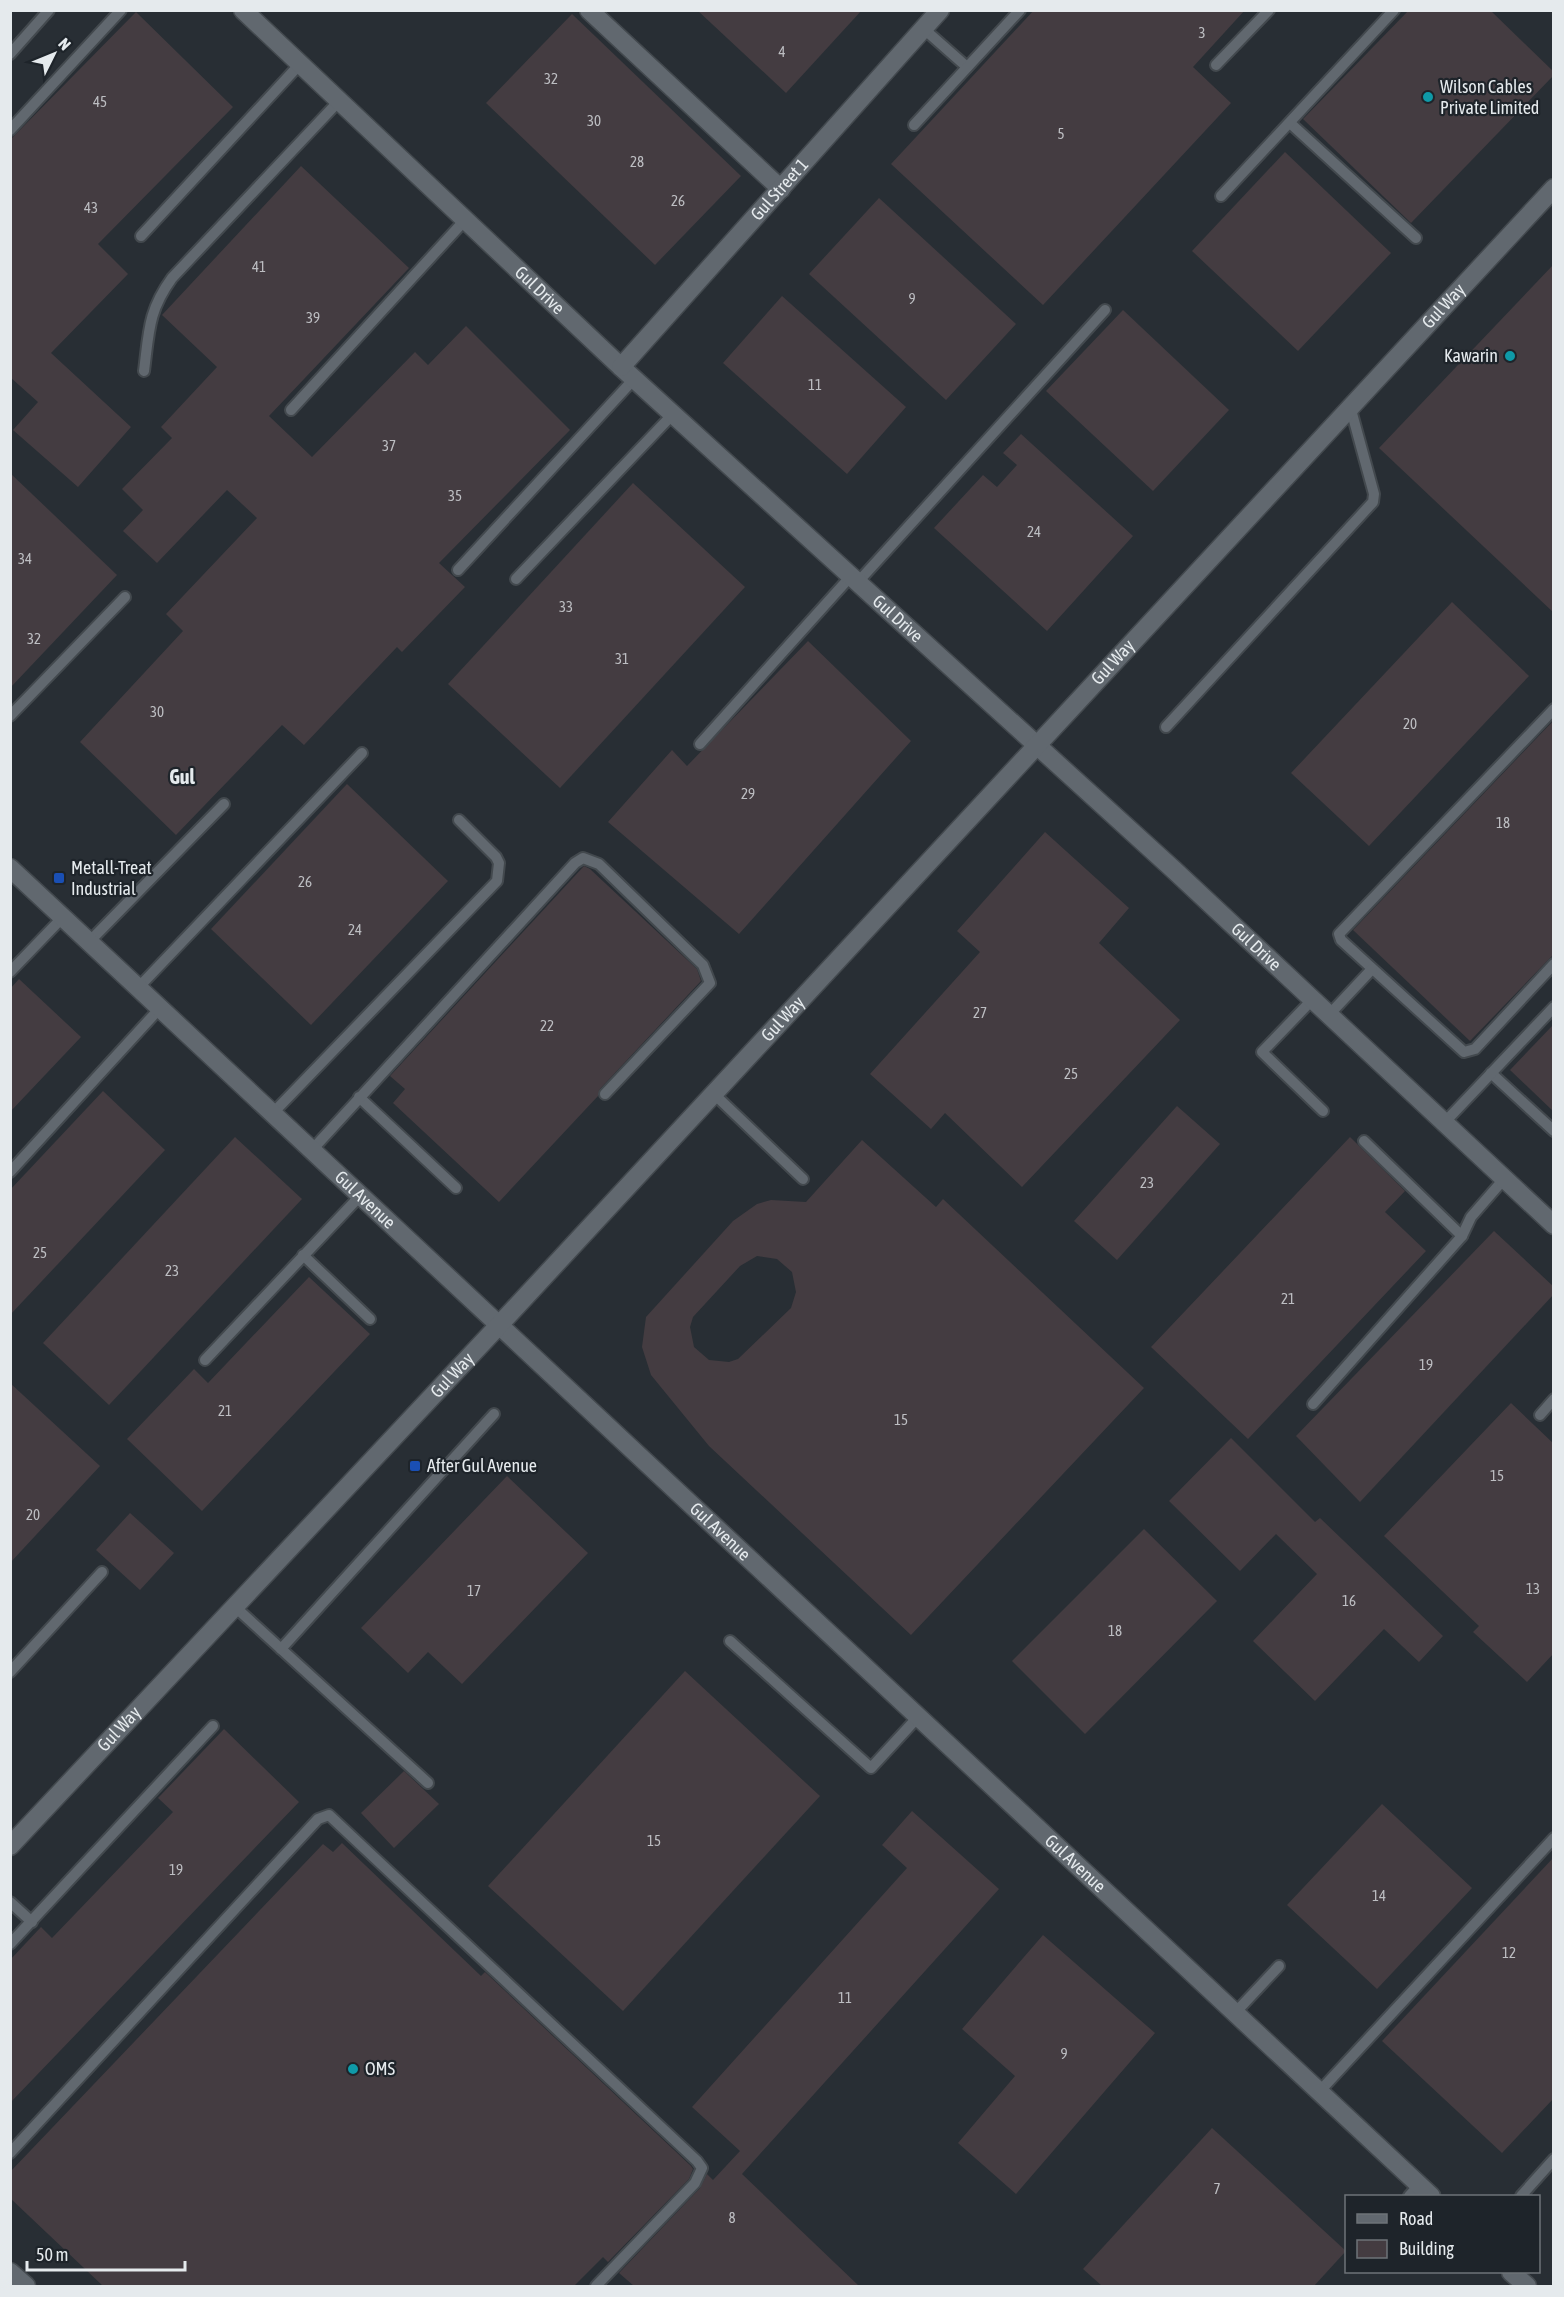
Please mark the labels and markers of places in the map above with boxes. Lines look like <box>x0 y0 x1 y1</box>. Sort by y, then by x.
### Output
place label: Wilson Cables Private Limited <box>1440 76 1539 118</box>
marker: Wilson Cables Private Limited <box>1421 90 1435 104</box>
place label: Kawarin <box>1444 345 1498 366</box>
marker: Kawarin <box>1503 349 1517 363</box>
place label: Metall-Treat Industrial <box>71 857 152 899</box>
marker: Metall-Treat Industrial <box>52 871 66 885</box>
place label: After Gul Avenue <box>427 1455 537 1476</box>
marker: After Gul Avenue <box>408 1459 422 1473</box>
place label: OMS <box>365 2058 396 2079</box>
marker: OMS <box>346 2062 360 2076</box>

